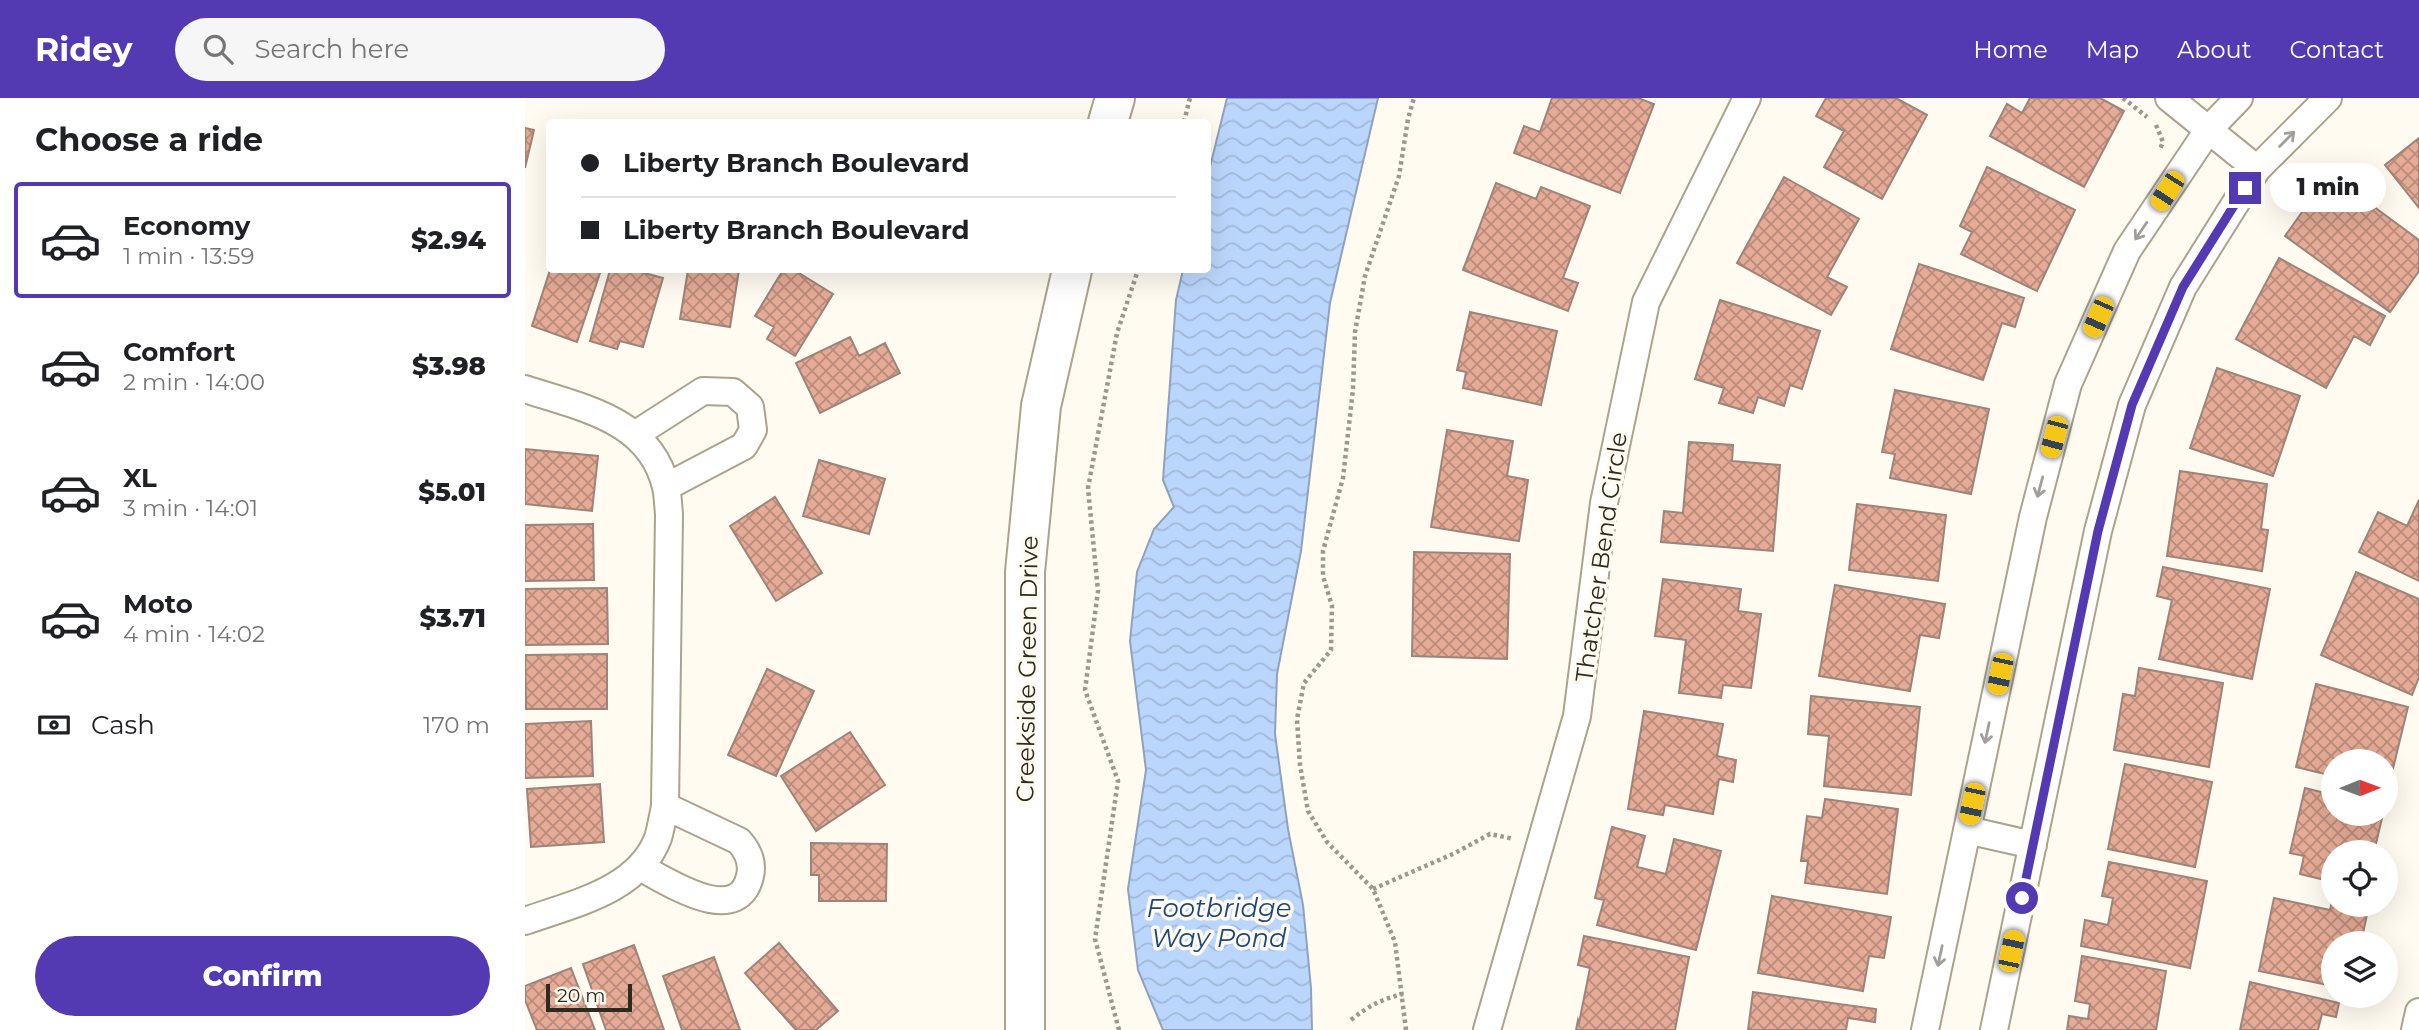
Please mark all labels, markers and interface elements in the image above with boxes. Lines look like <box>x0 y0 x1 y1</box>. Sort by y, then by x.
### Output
search box <box>175 18 665 81</box>
text: Ridey <box>35 29 133 69</box>
icon: search <box>199 30 237 68</box>
text: Search here <box>255 33 409 65</box>
text: Home <box>1973 35 2048 64</box>
text: Map <box>2086 35 2139 64</box>
text: About <box>2177 35 2251 64</box>
text: Contact <box>2289 35 2384 64</box>
text: Choose a ride <box>35 120 263 159</box>
one-way arrow <box>2278 131 2295 148</box>
text: Liberty Branch Boulevard <box>623 147 970 179</box>
callout: 1 min <box>2269 164 2385 212</box>
car <box>2147 168 2188 214</box>
route end <box>2229 172 2261 204</box>
text: 1 min <box>2296 173 2360 201</box>
icon: car <box>39 209 102 272</box>
text: Economy <box>123 210 250 242</box>
text: Liberty Branch Boulevard <box>623 214 970 246</box>
one-way arrow <box>2134 221 2148 240</box>
text: $2.94 <box>411 224 486 256</box>
text: 1 min · 13:59 <box>123 242 255 270</box>
car <box>2080 294 2117 340</box>
icon: car <box>39 335 102 398</box>
text: Comfort <box>123 336 235 368</box>
text: $3.98 <box>412 350 486 382</box>
text: 2 min · 14:00 <box>123 368 265 396</box>
car <box>2039 414 2070 460</box>
street label: Thatcher Bend Circle <box>1569 430 1633 684</box>
icon: car <box>39 461 102 524</box>
text: XL <box>123 462 157 494</box>
text: $5.01 <box>418 476 486 508</box>
one-way arrow <box>2033 476 2046 498</box>
text: 3 min · 14:01 <box>123 494 258 522</box>
street label: Creekside Green Drive <box>1010 535 1044 803</box>
icon: car <box>39 587 102 650</box>
text: Moto <box>123 588 193 620</box>
text: $3.71 <box>419 602 486 634</box>
text: 4 min · 14:02 <box>123 620 265 648</box>
car <box>1986 651 2015 697</box>
icon: cash <box>35 706 73 744</box>
text: Cash <box>91 709 155 741</box>
text: 170 m <box>423 711 490 739</box>
one-way arrow <box>1980 721 1994 744</box>
north arrow <box>2321 749 2397 826</box>
map controls <box>2321 749 2398 1008</box>
car <box>1958 781 1987 827</box>
button: locate <box>2321 840 2398 917</box>
route start <box>2006 882 2038 914</box>
water label: Footbridge Way Pond <box>1146 892 1292 954</box>
car <box>1997 928 2026 974</box>
button: layers <box>2321 931 2398 1008</box>
button: Confirm <box>35 936 490 1016</box>
one-way arrow <box>1933 944 1947 967</box>
scale bar <box>546 981 632 1013</box>
text: 20 m <box>557 984 605 1007</box>

